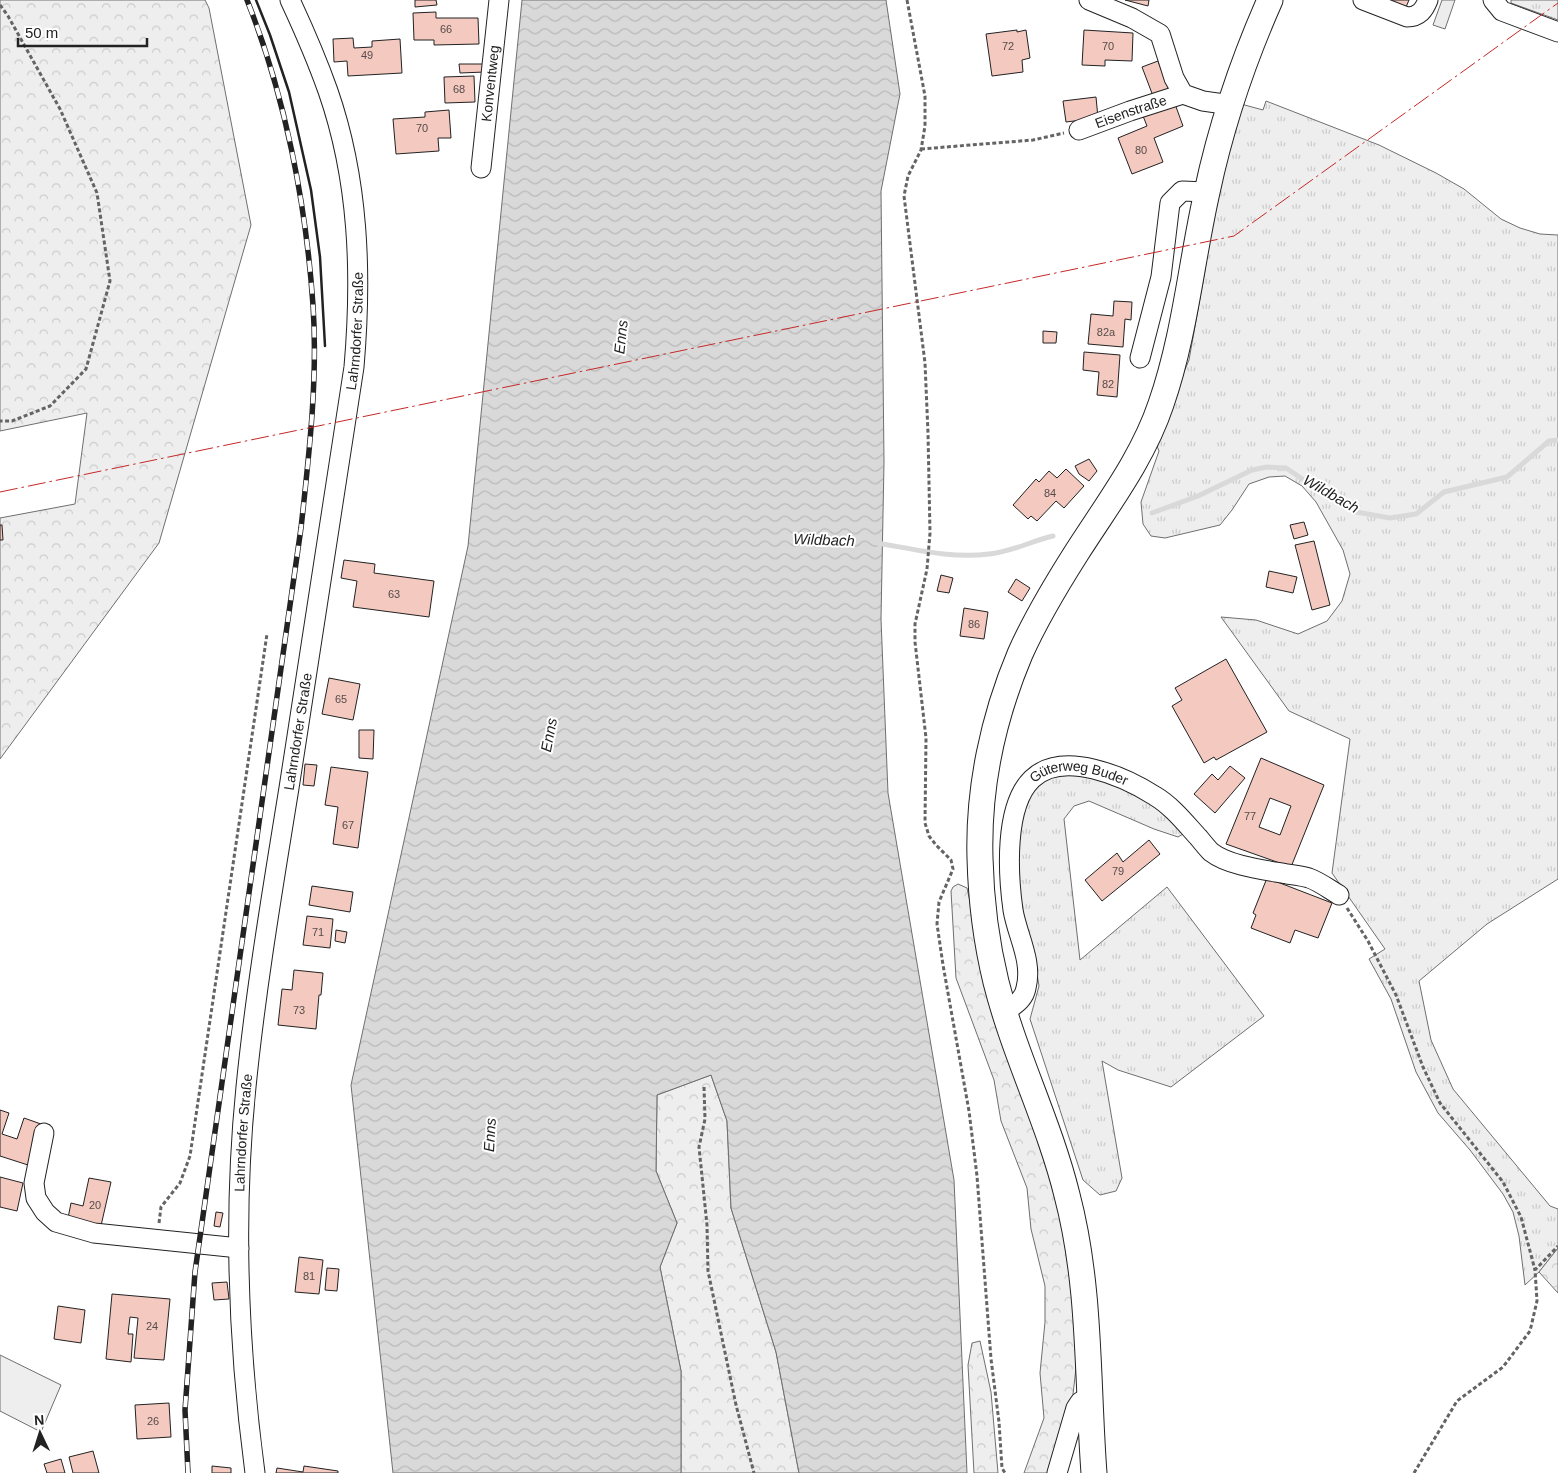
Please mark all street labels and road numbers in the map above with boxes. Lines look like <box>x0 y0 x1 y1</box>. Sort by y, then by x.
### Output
street label: Konventweg <box>478 44 502 123</box>
street label: Eisenstraße <box>1093 92 1169 131</box>
street label: Lahrndorfer Straße <box>343 272 366 391</box>
street label: Lahrndorfer Straße <box>281 672 315 792</box>
street label: Güterweg Buder <box>1029 776 1131 794</box>
street label: Lahrndorfer Straße <box>231 1073 255 1192</box>

